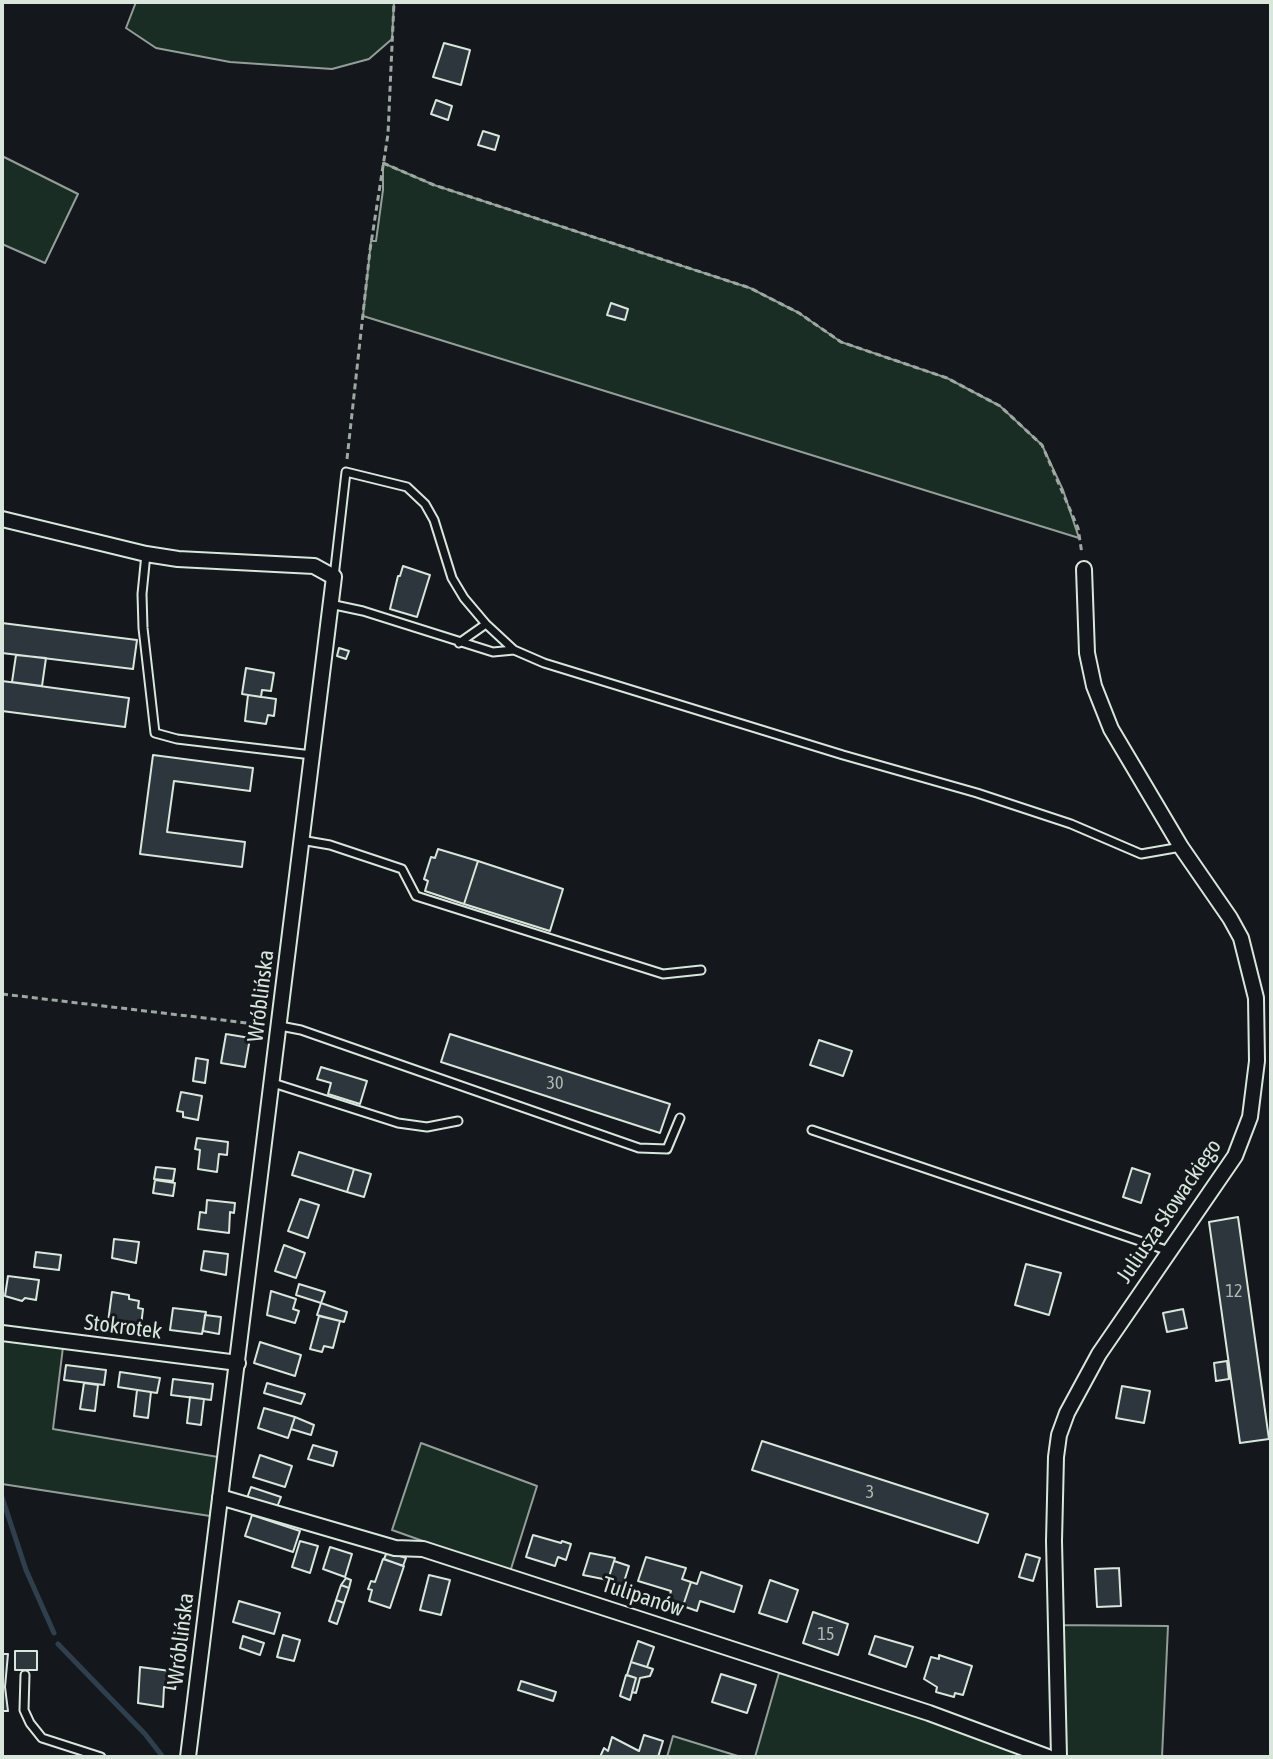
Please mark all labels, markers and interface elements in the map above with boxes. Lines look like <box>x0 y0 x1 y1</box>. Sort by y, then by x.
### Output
street label: Wróblińska <box>242 949 280 1043</box>
house number: 30 <box>547 1072 563 1094</box>
street label: Juliusza Słowackiego <box>1111 1134 1227 1288</box>
house number: 12 <box>1226 1280 1242 1302</box>
street label: Stokrotek <box>83 1309 163 1345</box>
house number: 3 <box>866 1481 874 1503</box>
street label: Tulipanów <box>599 1571 687 1623</box>
street label: Wróblińska <box>162 1592 200 1686</box>
house number: 15 <box>818 1623 834 1645</box>

